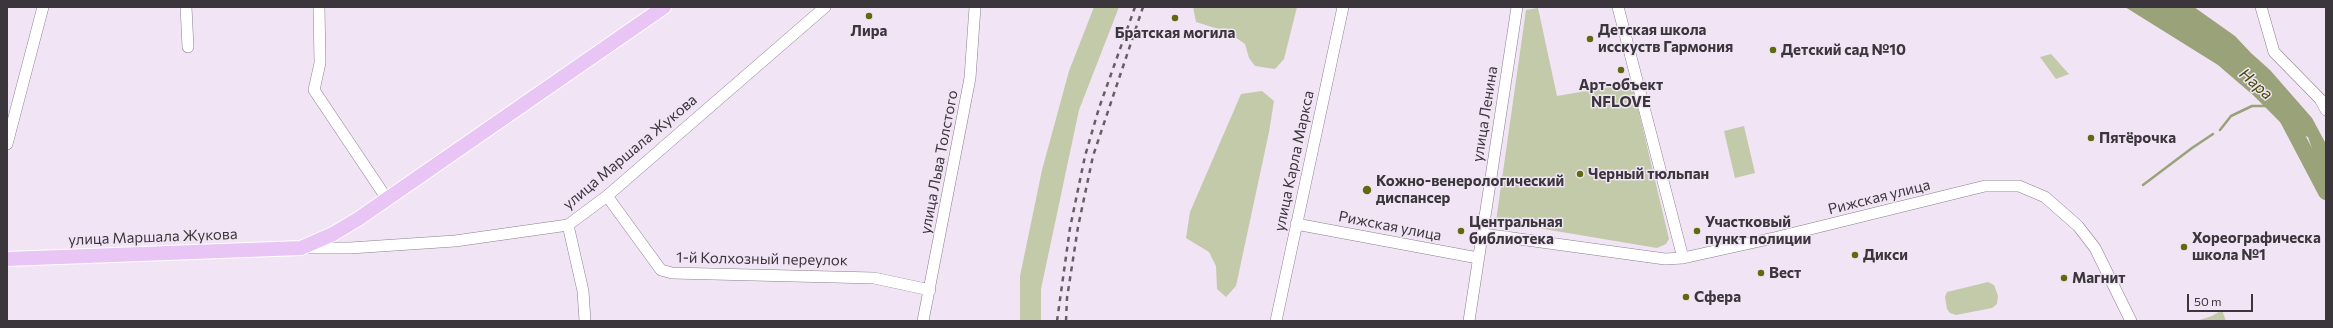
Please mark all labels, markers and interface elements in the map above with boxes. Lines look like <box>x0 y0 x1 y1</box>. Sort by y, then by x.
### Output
marker: Лира <box>864 11 874 21</box>
marker: Братская могила <box>1170 13 1180 23</box>
place label: Детская школа исскуств Гармония <box>1598 21 1733 56</box>
place label: Лира <box>851 22 887 40</box>
place label: Братская могила <box>1115 24 1235 42</box>
marker: Детская школа исскуств Гармония <box>1585 34 1595 44</box>
place label: Детский сад №10 <box>1781 41 1906 59</box>
marker: Детский сад №10 <box>1768 45 1778 55</box>
water label: Нара <box>2235 64 2277 104</box>
street label: улица Ленина <box>1469 65 1501 163</box>
marker: Арт-объект NFLOVE <box>1616 65 1626 75</box>
place label: Арт-объект NFLOVE <box>1579 76 1663 111</box>
street label: улица Льва Толстого <box>916 89 962 235</box>
street label: улица Карла Маркса <box>1270 89 1318 233</box>
street label: улица Маршала Жукова <box>559 91 701 213</box>
place label: Пятёрочка <box>2099 129 2176 147</box>
marker: Пятёрочка <box>2086 133 2096 143</box>
place label: Черный тюльпан <box>1588 165 1709 183</box>
marker: Черный тюльпан <box>1575 169 1585 179</box>
place label: Кожно-венерологический диспансер <box>1376 172 1564 207</box>
street label: Рижская улица <box>1826 176 1932 218</box>
marker: Кожно-венерологический диспансер <box>1361 184 1373 196</box>
street label: Рижская улица <box>1337 207 1443 245</box>
place label: Центральная библиотека <box>1469 213 1563 248</box>
place label: Участковый пункт полиции <box>1705 213 1811 248</box>
street label: улица Маршала Жукова <box>68 225 238 249</box>
marker: Центральная библиотека <box>1456 226 1466 236</box>
marker: Участковый пункт полиции <box>1692 226 1702 236</box>
place label: Хореографическа школа №1 <box>2192 229 2321 264</box>
marker: Хореографическа школа №1 <box>2179 242 2189 252</box>
place label: Дикси <box>1863 246 1908 264</box>
street label: 1-й Колхозный переулок <box>676 249 848 269</box>
marker: Дикси <box>1850 250 1860 260</box>
place label: Вест <box>1769 264 1801 282</box>
marker: Вест <box>1756 268 1766 278</box>
place label: Магнит <box>2072 269 2125 287</box>
marker: Магнит <box>2059 273 2069 283</box>
scale bar <box>2189 286 2255 312</box>
place label: Сфера <box>1694 288 1741 306</box>
marker: Сфера <box>1681 292 1691 302</box>
text: 50 m <box>2194 294 2222 308</box>

